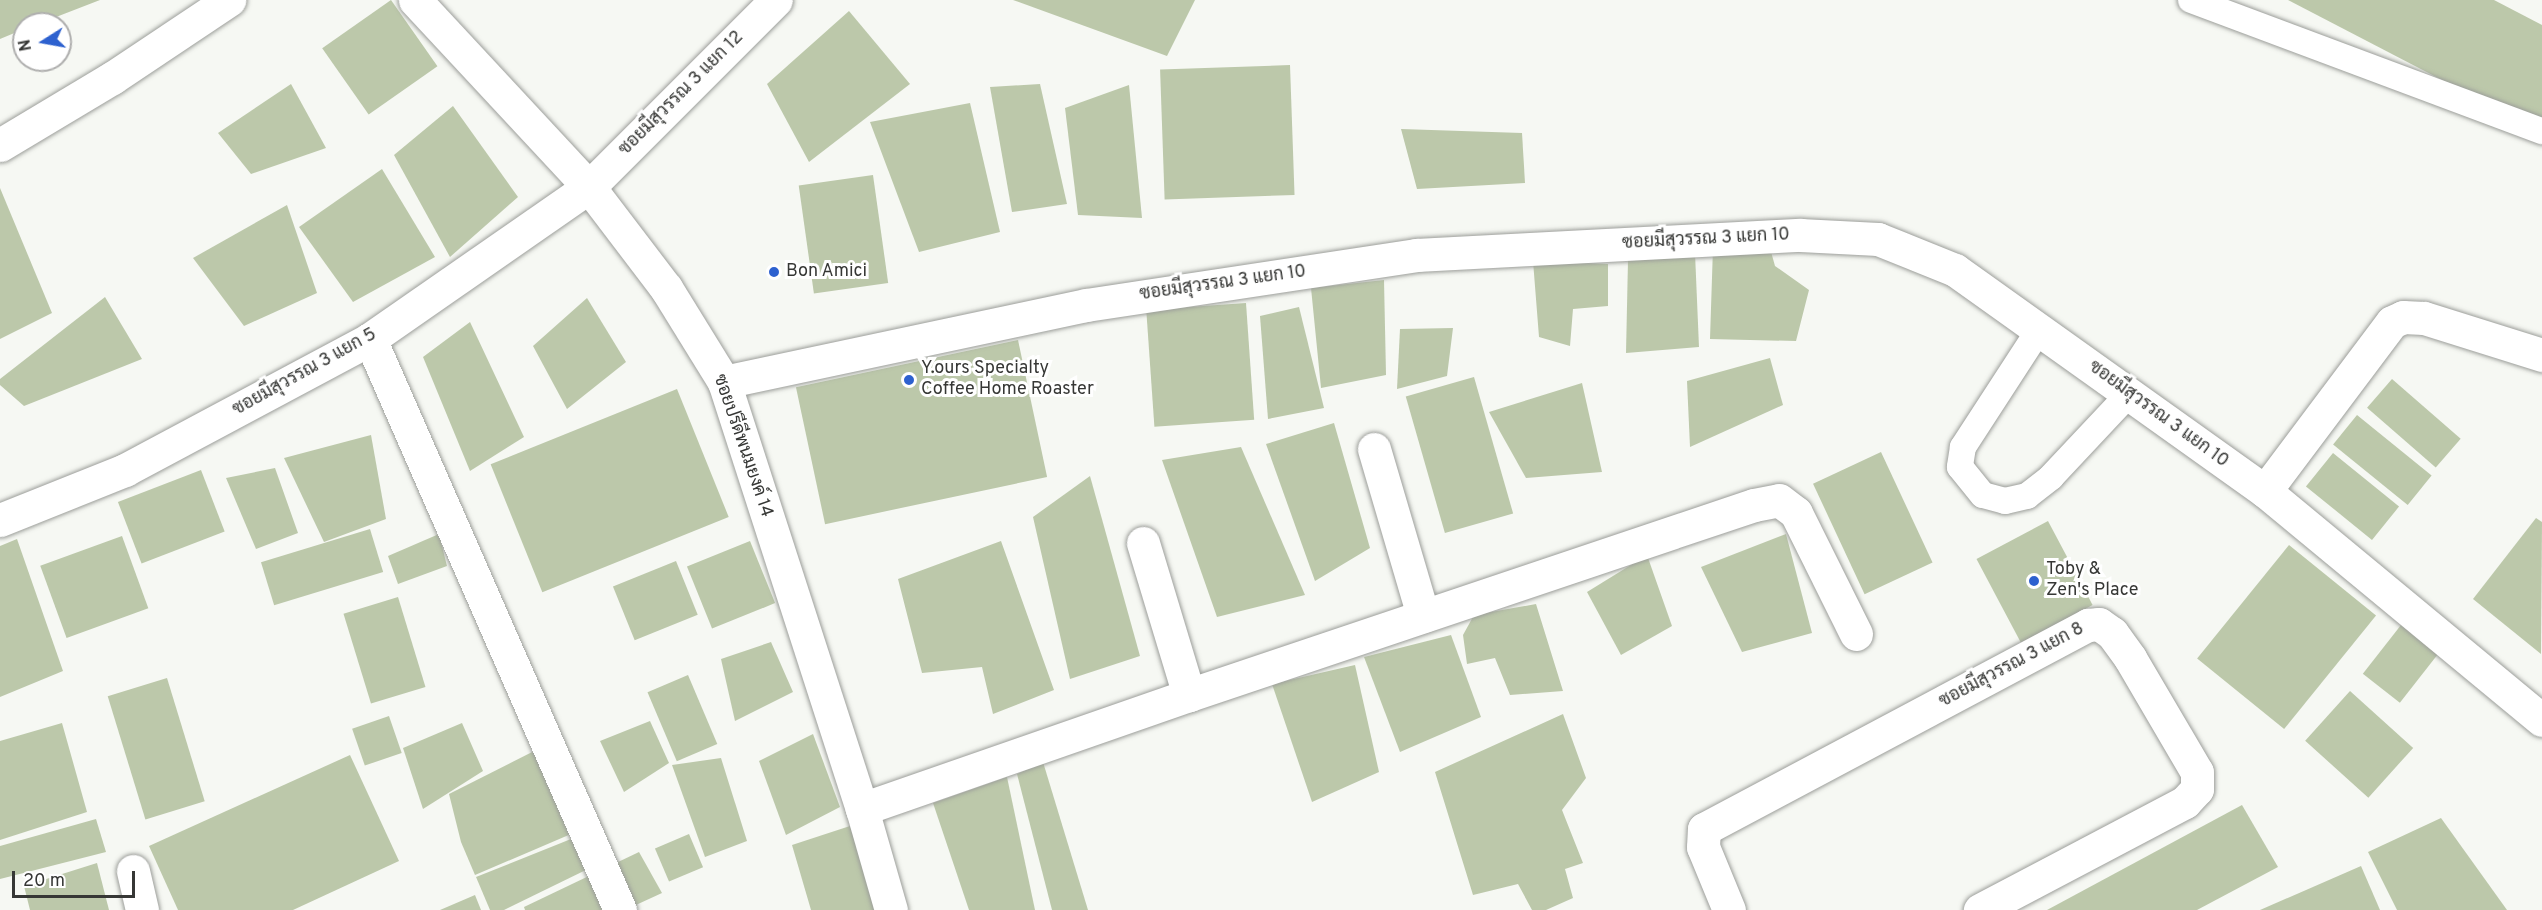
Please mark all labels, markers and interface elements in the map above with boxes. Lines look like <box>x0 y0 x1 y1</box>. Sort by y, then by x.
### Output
north arrow <box>12 12 72 72</box>
street label: ซอยมีสุวรรณ 3 แยก 12 <box>615 27 749 161</box>
text: N <box>15 38 37 53</box>
street label: ซอยมีสุวรรณ 3 แยก 10 <box>1622 225 1790 255</box>
place label: Bon Amici <box>786 261 868 283</box>
street label: ซอยมีสุวรรณ 3 แยก 10 <box>1138 262 1308 306</box>
marker: Bon Amici <box>767 265 781 279</box>
street label: ซอยมีสุวรรณ 3 แยก 5 <box>229 325 381 421</box>
street label: ซอยมีสุวรรณ 3 แยก 10 <box>2084 357 2232 473</box>
place label: Y.ours Specialty Coffee Home Roaster <box>921 359 1094 401</box>
street label: ซอยปรีดีพนมยงค์ 14 <box>707 372 777 520</box>
marker: Y.ours Specialty Coffee Home Roaster <box>902 373 916 387</box>
place label: Toby & Zen's Place <box>2046 560 2138 602</box>
marker: Toby & Zen's Place <box>2027 574 2041 588</box>
street label: ซอยมีสุวรรณ 3 แยก 8 <box>1936 619 2088 713</box>
scale bar <box>15 859 138 897</box>
text: 20 m <box>23 870 65 893</box>

